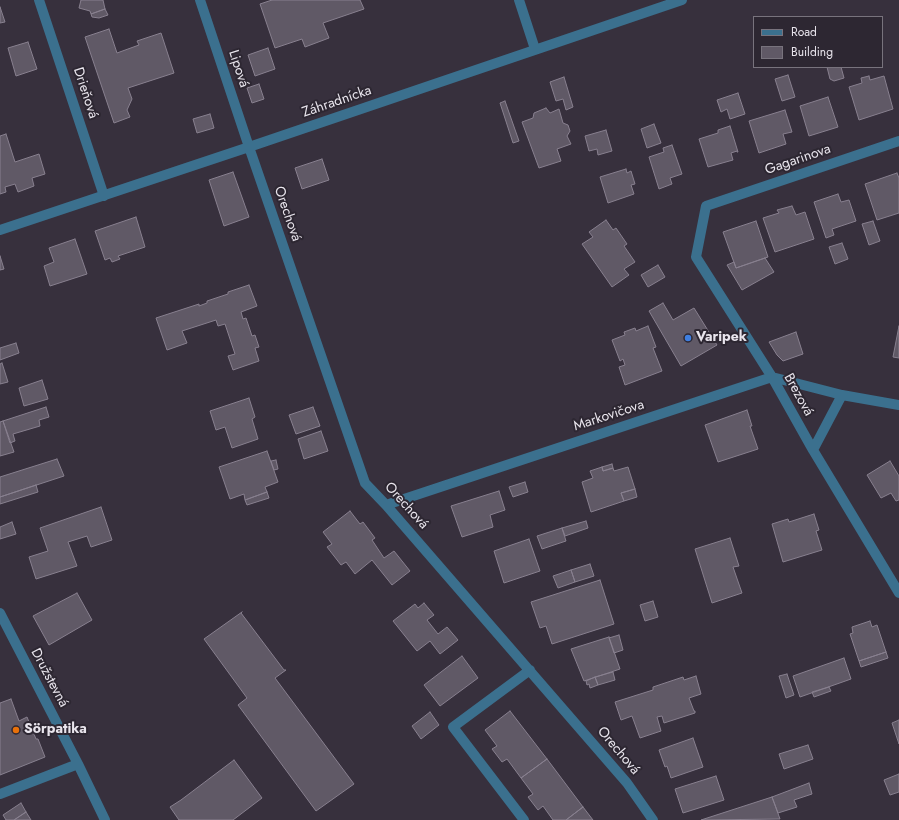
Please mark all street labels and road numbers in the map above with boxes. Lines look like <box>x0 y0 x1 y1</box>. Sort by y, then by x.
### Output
street label: Lipová <box>224 48 252 90</box>
street label: Drieňová <box>69 65 101 121</box>
street label: Záhradnícka <box>300 82 374 122</box>
street label: Gagarinova <box>763 141 833 179</box>
street label: Orechová <box>270 184 304 244</box>
street label: Brezová <box>779 371 817 419</box>
street label: Markovičova <box>572 397 646 435</box>
street label: Orechová <box>381 479 431 533</box>
street label: Družstevná <box>26 646 72 710</box>
street label: Orechová <box>593 724 643 778</box>

